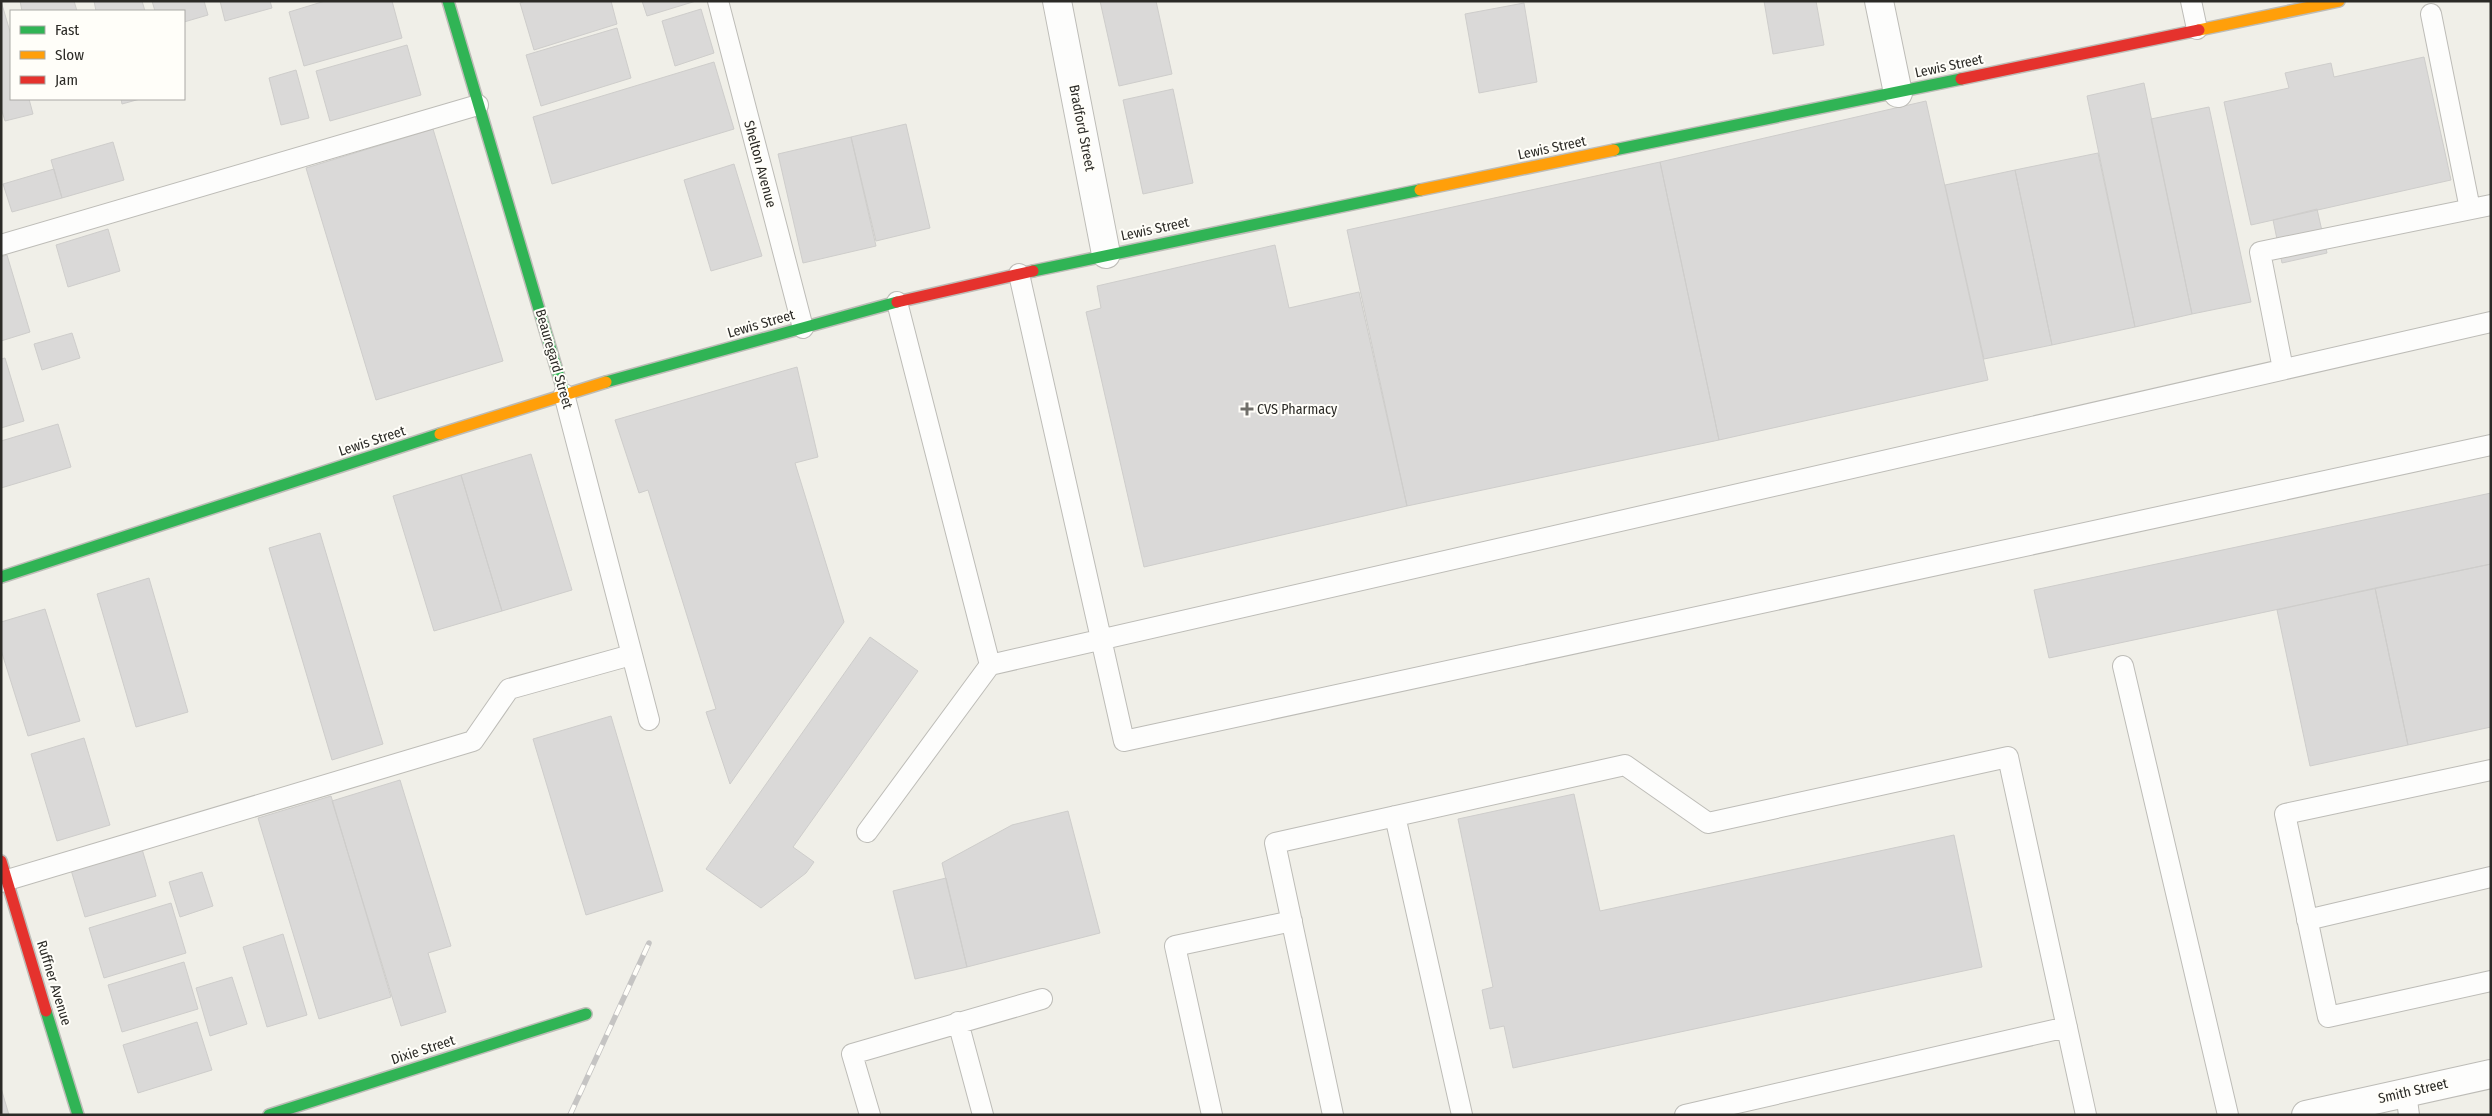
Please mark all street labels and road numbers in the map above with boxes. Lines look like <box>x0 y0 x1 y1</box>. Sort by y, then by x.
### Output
street label: Lewis Street <box>1913 50 1985 82</box>
street label: Bradford Street <box>1065 83 1099 173</box>
street label: Shelton Avenue <box>740 119 780 209</box>
street label: Lewis Street <box>1516 132 1588 164</box>
street label: Lewis Street <box>1119 213 1191 245</box>
street label: Lewis Street <box>725 306 797 342</box>
street label: Beauregard Street <box>532 307 576 411</box>
street label: Lewis Street <box>336 422 408 460</box>
street label: Ruffner Avenue <box>33 938 75 1028</box>
street label: Dixie Street <box>389 1032 457 1068</box>
street label: Smith Street <box>2377 1075 2450 1107</box>

